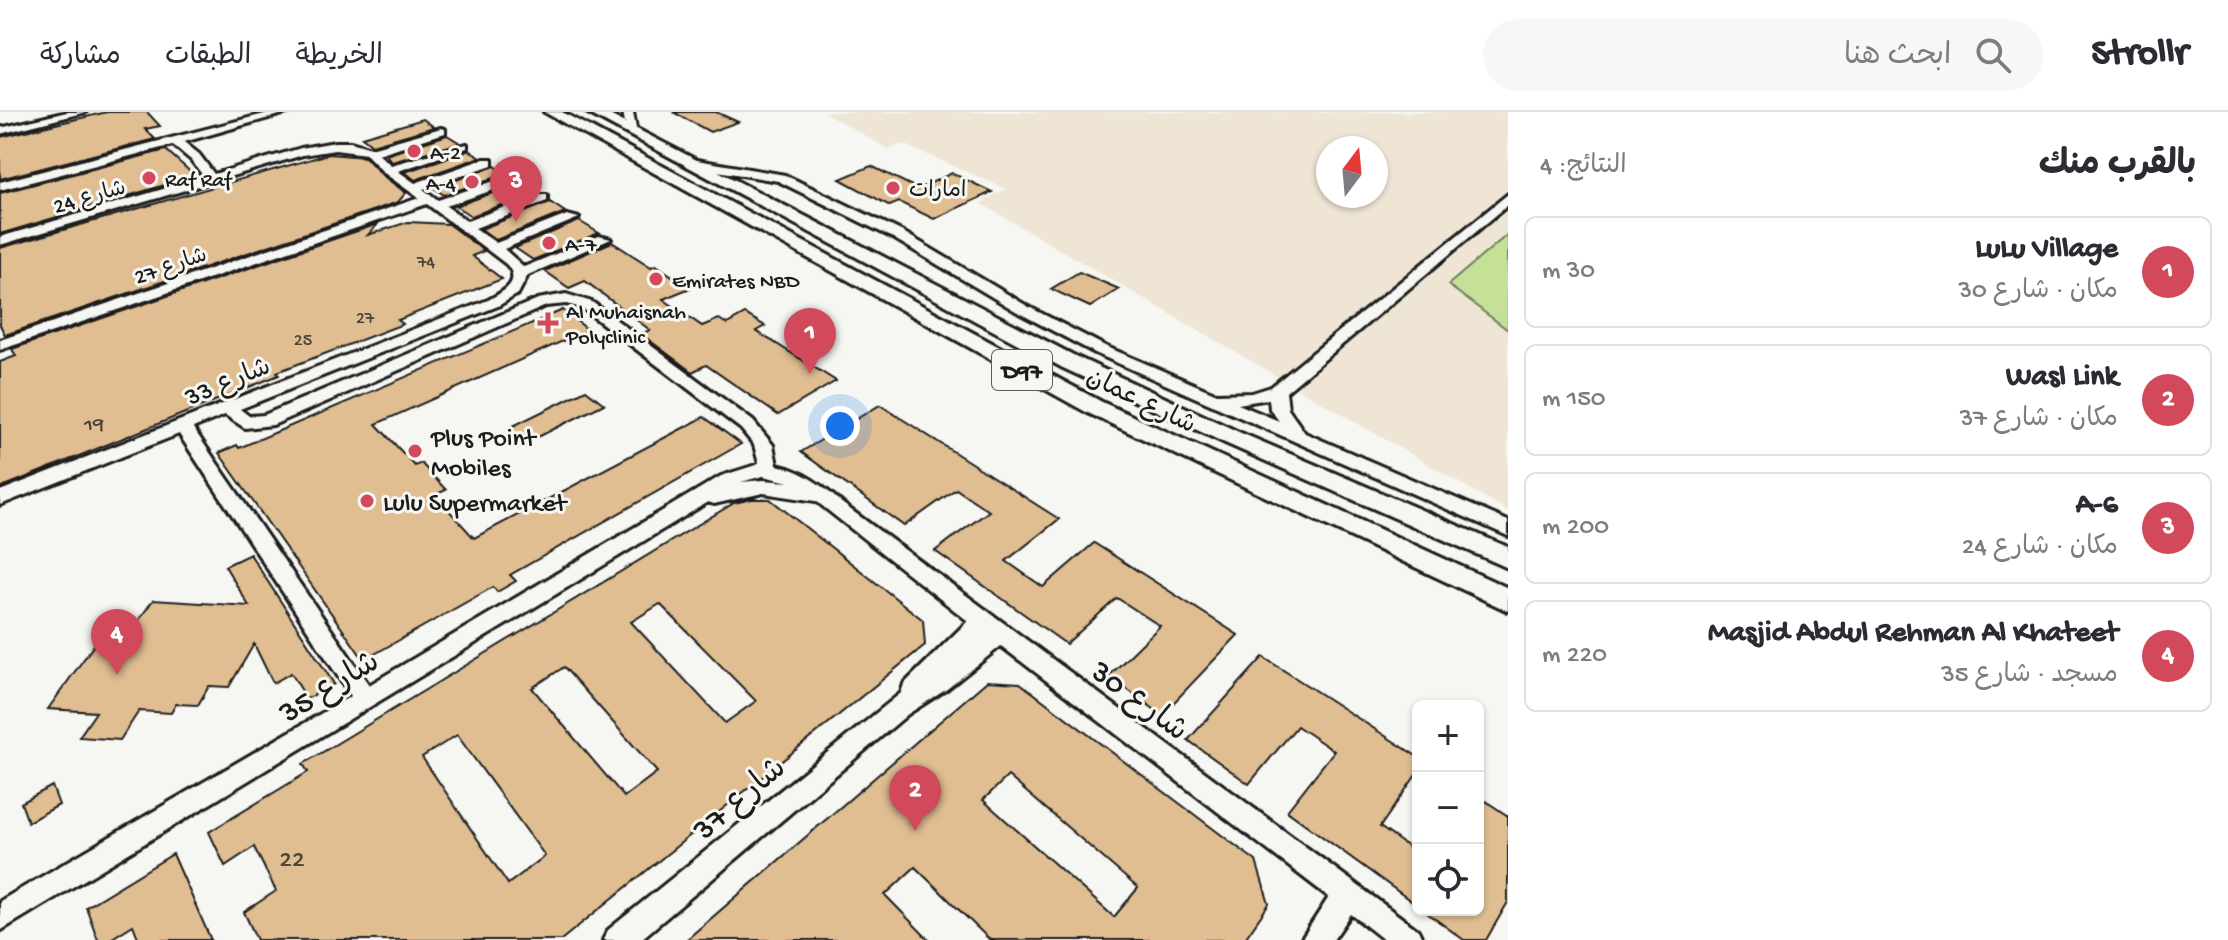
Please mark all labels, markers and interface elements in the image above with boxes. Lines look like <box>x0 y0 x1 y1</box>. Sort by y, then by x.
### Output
search box <box>1483 19 2043 91</box>
icon: search <box>1971 33 2015 77</box>
text: Strollr <box>2091 33 2188 77</box>
text: ابحث هنا <box>1844 40 1951 75</box>
text: مشاركة <box>40 41 121 74</box>
text: الطبقات <box>165 41 251 74</box>
text: الخريطة <box>295 41 383 74</box>
north arrow <box>1316 136 1388 208</box>
marker: A-2 <box>405 142 423 160</box>
place label: A-2 <box>430 142 461 168</box>
text: بالقرب منك <box>2039 147 2196 187</box>
text: النتائج: 4 <box>1540 152 1627 183</box>
pin: 3 <box>490 156 542 222</box>
marker: Raf Raf <box>140 169 158 187</box>
place label: Raf Raf <box>165 169 233 195</box>
place label: A-4 <box>426 173 457 199</box>
marker: A-4 <box>463 173 481 191</box>
street label: شارع 24 <box>51 176 129 222</box>
marker: امارات <box>884 179 902 197</box>
place label: امارات <box>909 179 966 205</box>
text: LuLu Village <box>1975 233 2118 268</box>
marker: A-7 <box>540 234 558 252</box>
place label: A-7 <box>565 234 597 260</box>
street label: شارع 27 <box>132 243 211 292</box>
house number: 74 <box>416 253 435 274</box>
text: 30 m <box>1542 257 1595 288</box>
text: 1 <box>2163 257 2173 288</box>
marker: Emirates NBD <box>647 270 665 288</box>
place label: Emirates NBD <box>672 270 800 296</box>
text: مكان · شارع 30 <box>1959 277 2118 308</box>
place label: Al Muhaisnah Polyclinic <box>565 301 686 352</box>
pin: 1 <box>784 308 836 374</box>
house number: 27 <box>356 309 375 330</box>
marker: Al Muhaisnah Polyclinic <box>537 312 559 334</box>
house number: 25 <box>294 331 312 352</box>
road number: D97 <box>992 350 1052 390</box>
street label: شارع 33 <box>180 353 276 416</box>
text: Wasl Link <box>2006 361 2118 396</box>
street label: شارع عمان <box>1080 363 1200 443</box>
text: 150 m <box>1542 385 1606 416</box>
text: 2 <box>2162 385 2174 416</box>
text: مكان · شارع 37 <box>1960 405 2118 436</box>
your location <box>820 406 860 446</box>
house number: 19 <box>83 413 104 439</box>
place label: Plus Point Mobiles <box>430 425 538 486</box>
marker: Plus Point Mobiles <box>406 442 424 460</box>
text: A-6 <box>2076 489 2118 524</box>
place label: Lulu Supermarket <box>383 490 569 521</box>
marker: Lulu Supermarket <box>358 492 376 510</box>
text: 200 m <box>1542 513 1609 544</box>
text: 3 <box>2161 513 2175 544</box>
text: مكان · شارع 24 <box>1962 533 2118 564</box>
pin: 4 <box>91 609 143 675</box>
text: Masjid Abdul Rehman Al Khateet <box>1708 617 2118 652</box>
text: 220 m <box>1542 641 1607 672</box>
text: 4 <box>2162 641 2174 672</box>
street label: شارع 35 <box>273 645 388 734</box>
street label: شارع 30 <box>1081 654 1194 752</box>
text: مسجد · شارع 35 <box>1941 661 2118 692</box>
map controls <box>1412 700 1484 916</box>
button: + <box>1412 700 1484 772</box>
street label: شارع 37 <box>686 751 796 851</box>
pin: 2 <box>889 765 941 831</box>
button: − <box>1412 772 1484 844</box>
button: locate <box>1412 844 1484 916</box>
house number: 22 <box>279 846 305 877</box>

